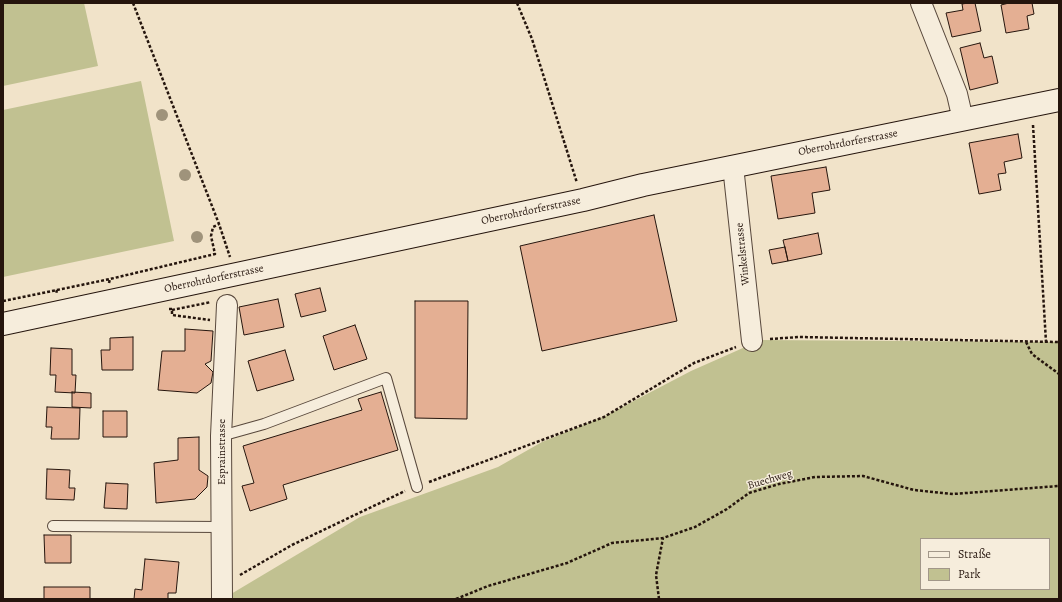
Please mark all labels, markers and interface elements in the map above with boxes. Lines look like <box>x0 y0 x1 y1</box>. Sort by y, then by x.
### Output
street label: Oberrohrdorferstrasse <box>797 127 899 159</box>
street label: Oberrohrdorferstrasse <box>480 194 582 228</box>
street label: Winkelstrasse <box>733 222 753 286</box>
street label: Oberrohrdorferstrasse <box>163 262 265 296</box>
street label: Esprainstrasse <box>215 419 229 485</box>
street label: Buechweg <box>746 467 794 493</box>
legend <box>920 538 1050 590</box>
text: Straße <box>958 546 991 562</box>
text: Park <box>958 566 981 582</box>

